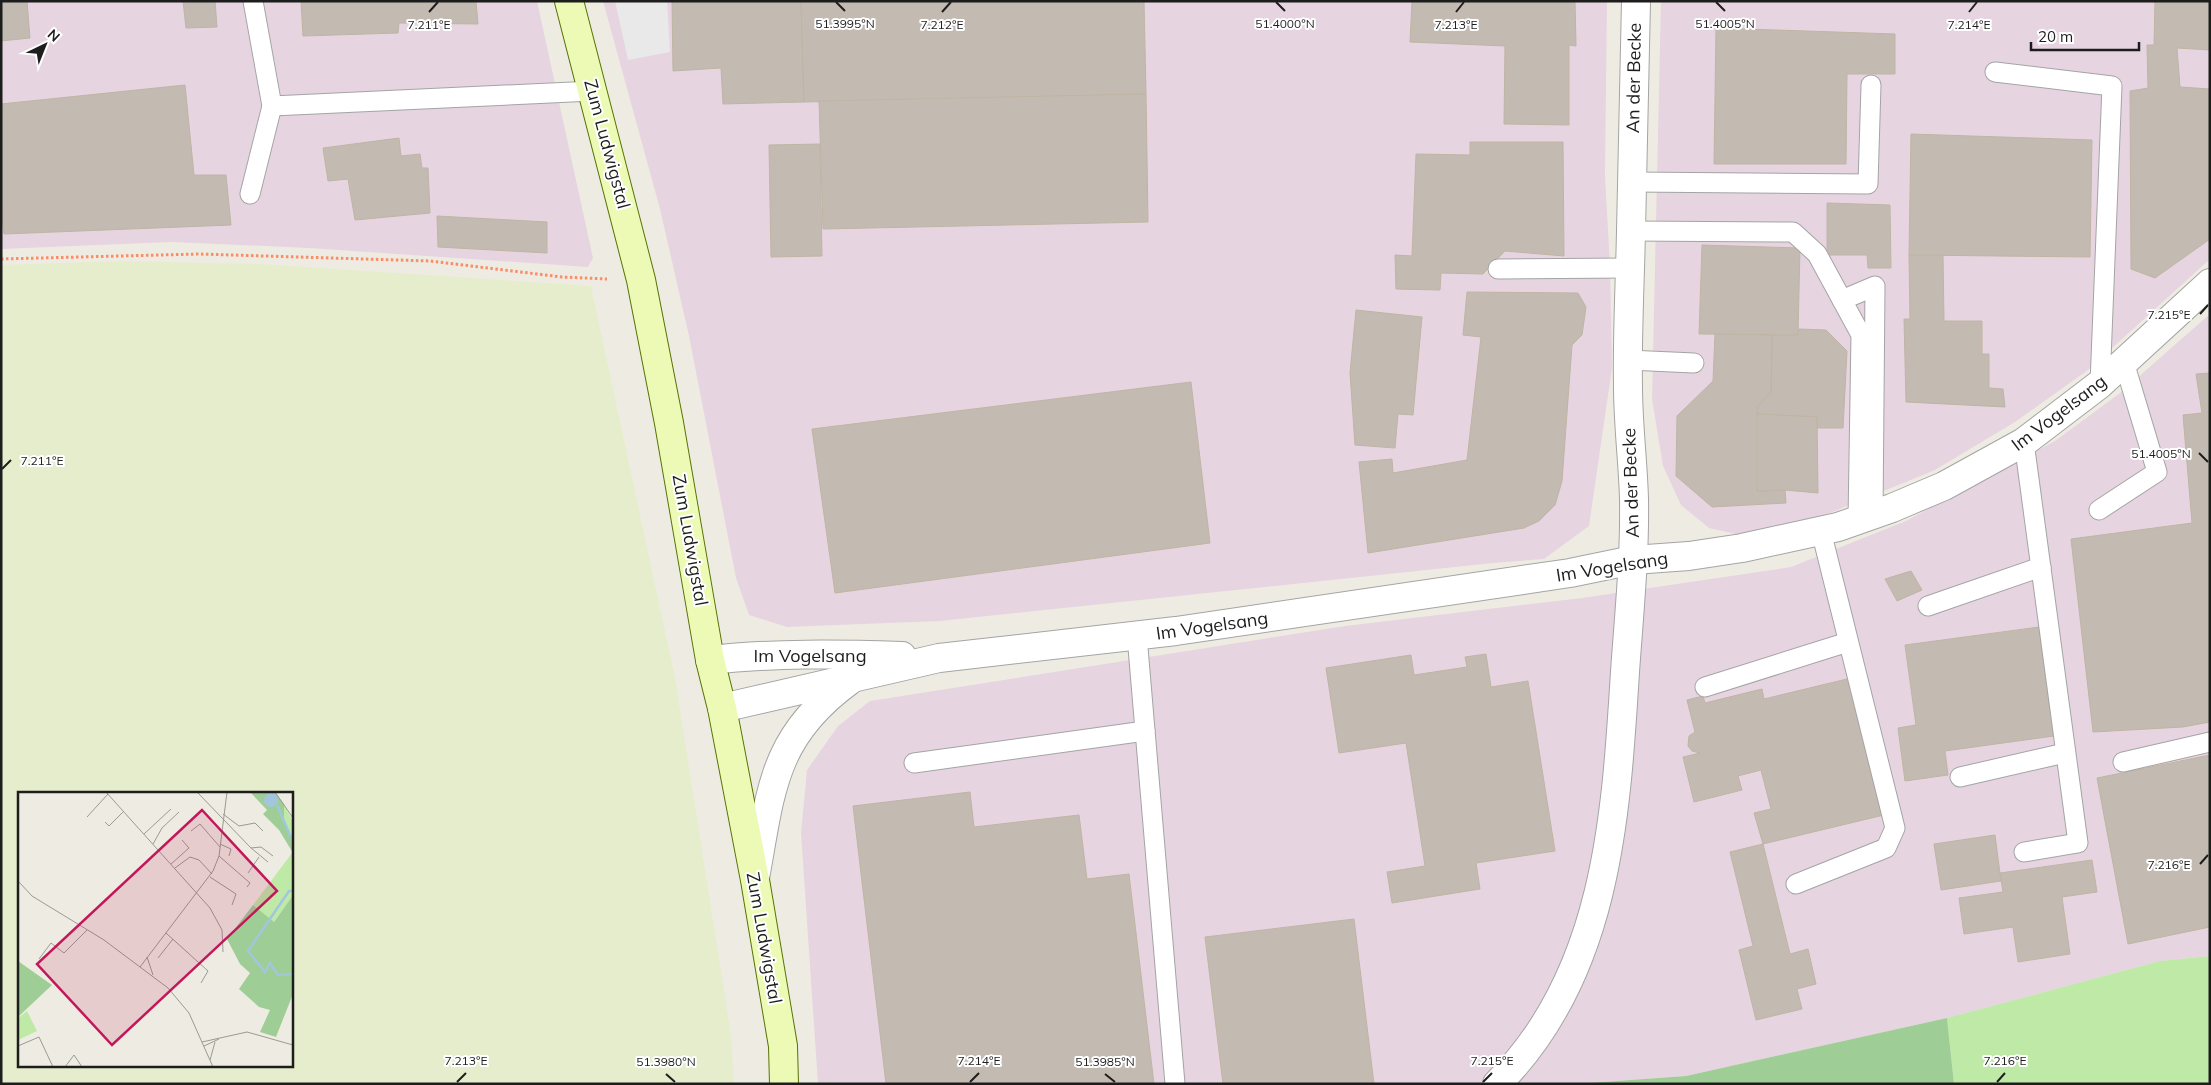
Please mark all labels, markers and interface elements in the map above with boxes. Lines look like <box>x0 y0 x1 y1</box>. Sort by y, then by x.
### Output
text: 51.3995°N <box>815 16 875 31</box>
text: 51.4000°N <box>1255 16 1315 31</box>
text: 51.4005°N <box>1695 16 1755 31</box>
text: 7.211°E <box>407 17 451 32</box>
text: 7.212°E <box>920 17 964 32</box>
text: 7.213°E <box>1434 17 1478 32</box>
text: 7.214°E <box>1947 17 1991 32</box>
north arrow <box>20 20 70 70</box>
scale bar <box>2031 20 2138 52</box>
street label: An der Becke <box>1621 23 1646 133</box>
text: N <box>44 25 64 46</box>
text: 20 m <box>2038 27 2073 46</box>
street label: Zum Ludwigstal <box>579 77 636 211</box>
text: 7.215°E <box>2147 307 2191 322</box>
street label: Im Vogelsang <box>2007 369 2111 456</box>
street label: An der Becke <box>1617 428 1644 538</box>
text: 51.4005°N <box>2131 446 2191 461</box>
text: 7.211°E <box>20 453 64 468</box>
street label: Zum Ludwigstal <box>668 472 713 608</box>
street label: Im Vogelsang <box>1554 546 1670 587</box>
street label: Im Vogelsang <box>1154 606 1269 645</box>
street label: Im Vogelsang <box>753 644 867 667</box>
inset map <box>18 792 292 1068</box>
text: 7.216°E <box>2147 857 2191 872</box>
street label: Zum Ludwigstal <box>742 870 787 1006</box>
text: 7.213°E <box>444 1053 488 1068</box>
text: 7.214°E <box>957 1053 1001 1068</box>
text: 7.215°E <box>1470 1053 1514 1068</box>
text: 7.216°E <box>1983 1053 2027 1068</box>
text: 51.3980°N <box>636 1054 696 1069</box>
text: 51.3985°N <box>1075 1054 1135 1069</box>

